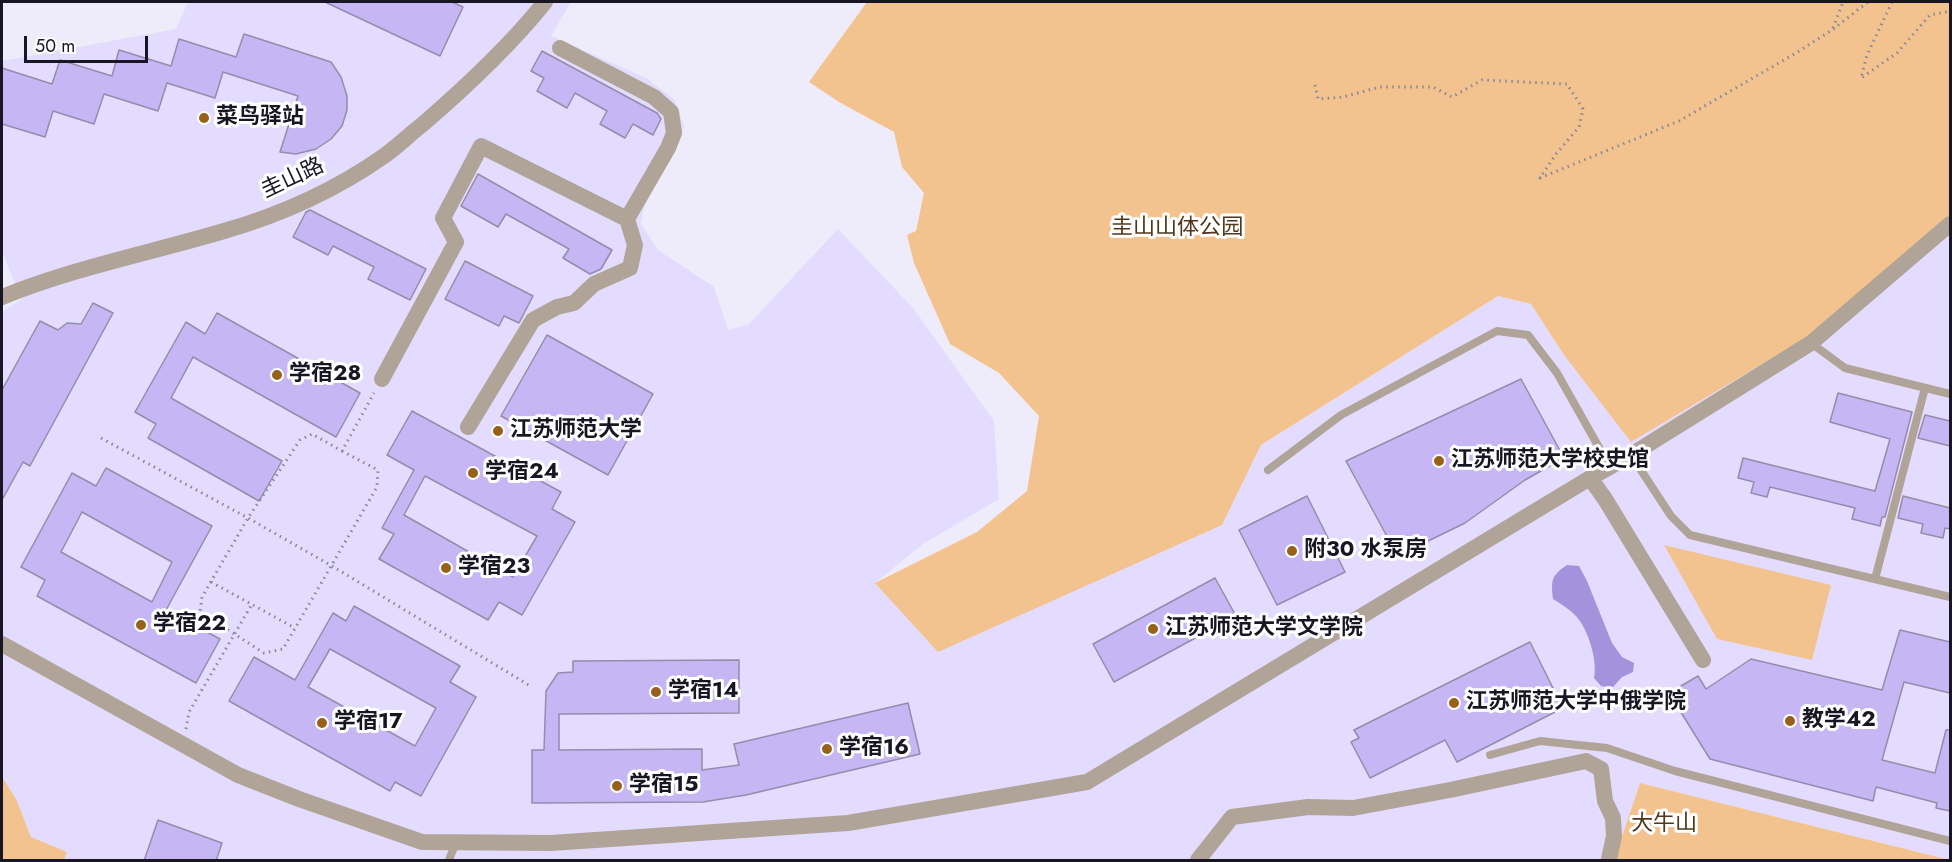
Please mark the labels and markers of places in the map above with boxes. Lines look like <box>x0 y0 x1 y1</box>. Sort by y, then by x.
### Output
place label: 菜鸟驿站 <box>216 105 304 131</box>
marker: 菜鸟驿站 <box>197 111 211 125</box>
place label: 学宿28 <box>289 362 361 388</box>
marker: 学宿28 <box>270 368 284 382</box>
place label: 江苏师范大学 <box>510 418 642 444</box>
marker: 江苏师范大学 <box>491 424 505 438</box>
place label: 江苏师范大学校史馆 <box>1451 448 1649 474</box>
marker: 江苏师范大学校史馆 <box>1432 454 1446 468</box>
place label: 学宿24 <box>485 460 559 486</box>
marker: 学宿24 <box>466 466 480 480</box>
place label: 附30 水泵房 <box>1304 538 1427 564</box>
marker: 附30 水泵房 <box>1285 544 1299 558</box>
place label: 学宿23 <box>458 555 530 581</box>
marker: 学宿23 <box>439 561 453 575</box>
place label: 学宿22 <box>153 612 226 638</box>
place label: 江苏师范大学文学院 <box>1165 616 1363 642</box>
marker: 学宿22 <box>134 618 148 632</box>
marker: 江苏师范大学文学院 <box>1146 622 1160 636</box>
place label: 学宿14 <box>668 679 739 705</box>
marker: 学宿14 <box>649 685 663 699</box>
place label: 江苏师范大学中俄学院 <box>1466 690 1686 716</box>
marker: 江苏师范大学中俄学院 <box>1447 696 1461 710</box>
place label: 教学42 <box>1802 708 1876 734</box>
place label: 学宿17 <box>334 710 402 736</box>
marker: 教学42 <box>1783 714 1797 728</box>
marker: 学宿17 <box>315 716 329 730</box>
place label: 学宿16 <box>839 736 909 762</box>
marker: 学宿16 <box>820 742 834 756</box>
place label: 学宿15 <box>629 773 698 799</box>
marker: 学宿15 <box>610 779 624 793</box>

